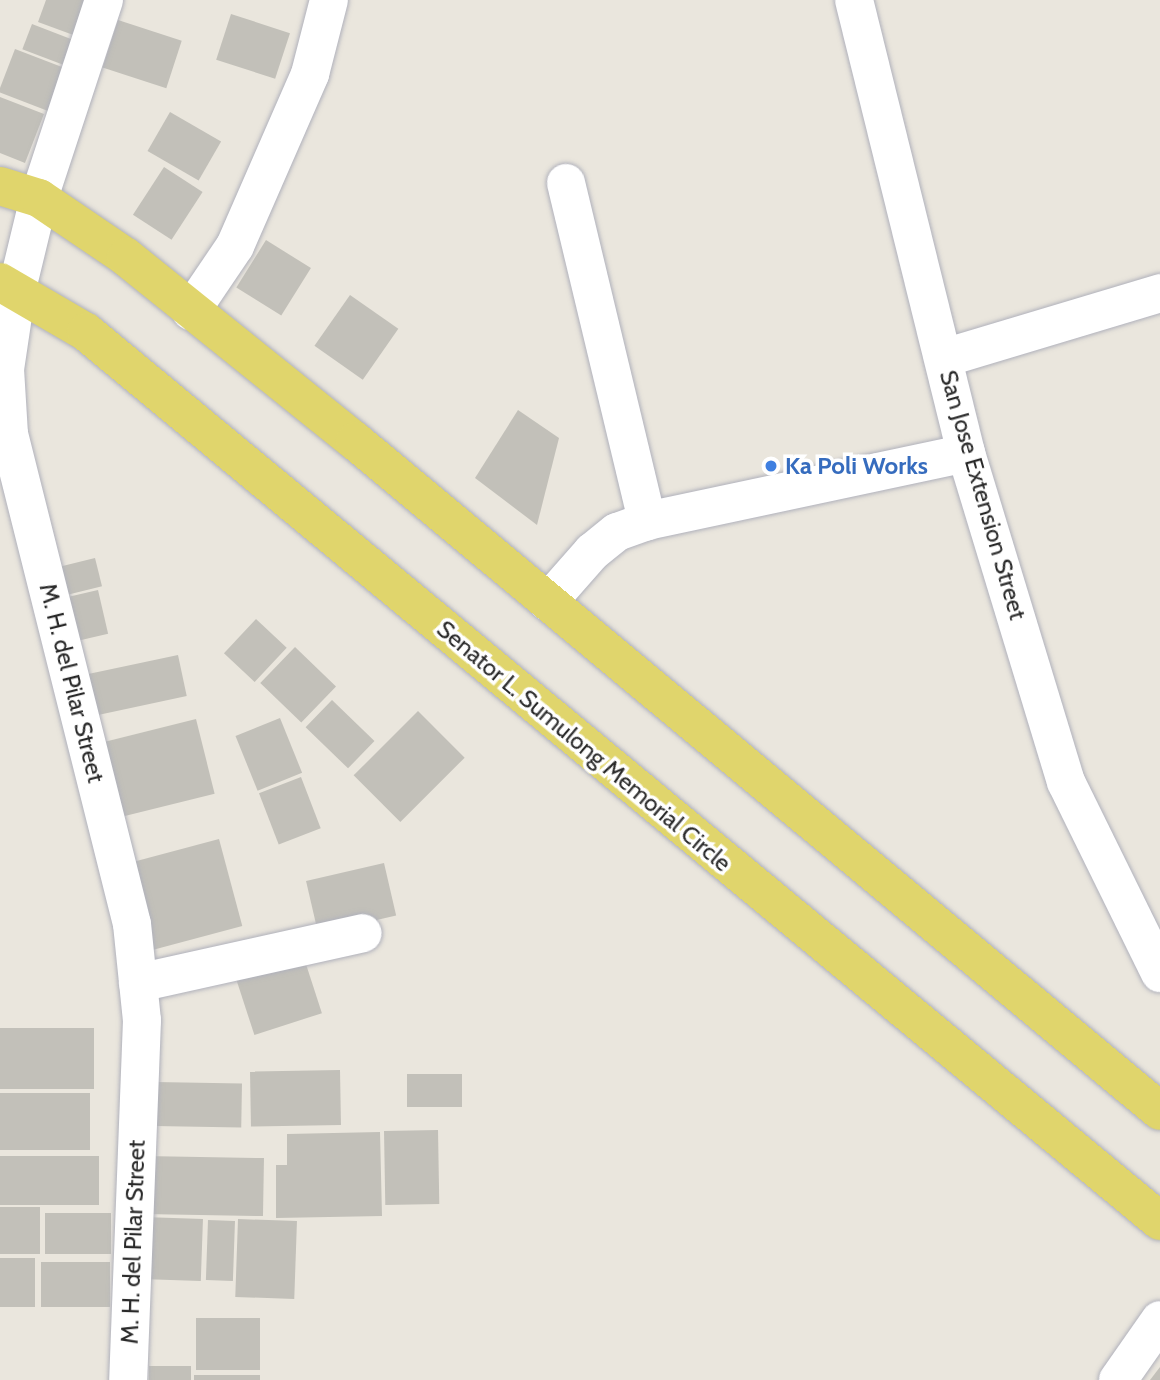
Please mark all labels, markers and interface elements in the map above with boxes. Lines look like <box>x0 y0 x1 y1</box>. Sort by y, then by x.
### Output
street label: San Jose Extension Street <box>934 367 1032 623</box>
place label: Ka Poli Works <box>785 452 928 480</box>
marker: Ka Poli Works <box>763 458 779 474</box>
street label: M. H. del Pilar Street <box>33 580 111 786</box>
street label: Senator L. Sumulong Memorial Circle <box>431 615 737 877</box>
street label: M. H. del Pilar Street <box>115 1139 151 1345</box>

